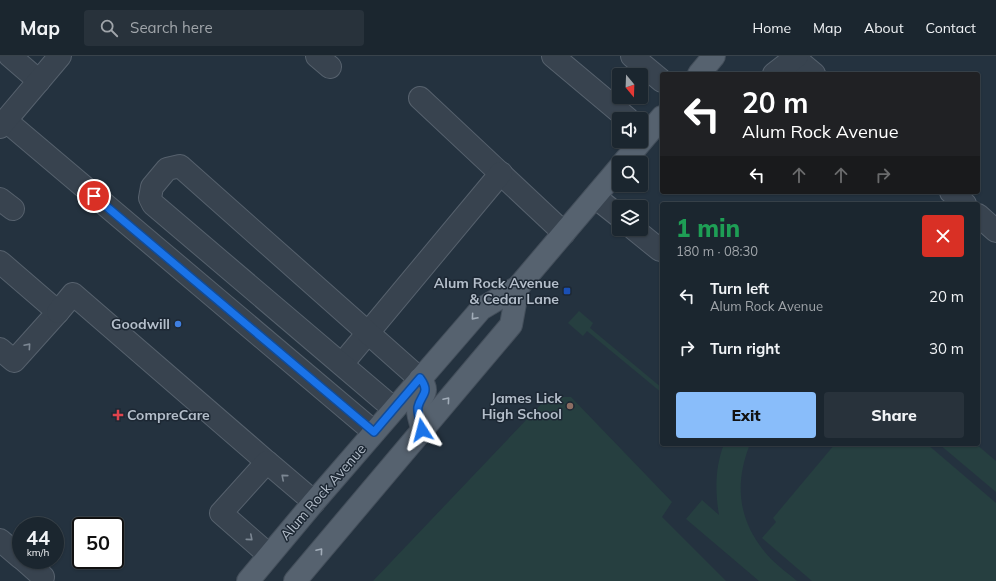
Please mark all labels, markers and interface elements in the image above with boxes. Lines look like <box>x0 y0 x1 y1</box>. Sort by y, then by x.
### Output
search box <box>84 10 364 46</box>
text: Map <box>20 16 60 40</box>
icon: search <box>98 17 120 39</box>
text: Search here <box>130 18 213 37</box>
text: Home <box>752 19 791 37</box>
text: Map <box>813 19 842 37</box>
text: About <box>864 19 904 37</box>
text: Contact <box>926 19 976 37</box>
north arrow <box>612 68 648 104</box>
map controls <box>612 68 648 236</box>
text: 20 m <box>742 85 808 120</box>
icon: left <box>676 88 728 140</box>
button: sound <box>612 112 648 148</box>
text: Alum Rock Avenue <box>742 120 899 143</box>
button: search <box>612 156 648 192</box>
icon: left <box>746 164 768 186</box>
icon: ahead <box>788 164 810 186</box>
icon: ahead <box>830 164 852 186</box>
icon: right <box>872 164 894 186</box>
pin <box>77 179 111 213</box>
icon: arrive <box>83 185 105 207</box>
button: layers <box>612 200 648 236</box>
text: 1 min <box>676 213 740 243</box>
button: close <box>922 215 964 257</box>
text: 180 m · 08:30 <box>676 243 758 259</box>
place label: Alum Rock Avenue & Cedar Lane <box>434 274 559 308</box>
text: Turn left <box>710 279 769 298</box>
icon: left <box>676 285 698 307</box>
marker: Alum Rock Avenue & Cedar Lane <box>562 286 572 296</box>
text: 20 m <box>929 287 964 306</box>
text: Alum Rock Avenue <box>710 298 823 314</box>
one-way arrow <box>472 312 479 319</box>
place label: Goodwill <box>111 315 170 333</box>
marker: Goodwill <box>173 319 183 329</box>
icon: right <box>676 337 698 359</box>
text: Turn right <box>710 339 780 358</box>
text: 30 m <box>929 339 964 358</box>
one-way arrow <box>23 344 30 351</box>
place label: James Lick High School <box>482 389 562 423</box>
button: Exit <box>676 392 816 438</box>
button: Share <box>824 392 964 438</box>
one-way arrow <box>442 397 449 404</box>
marker: James Lick High School <box>565 401 575 411</box>
place label: CompreCare <box>127 406 210 424</box>
marker: CompreCare <box>112 409 124 421</box>
position arrow <box>401 409 443 451</box>
street label: Alum Rock Avenue <box>276 440 370 544</box>
one-way arrow <box>281 474 289 481</box>
speed limit sign: 50 <box>72 517 124 569</box>
text: 44 <box>26 525 50 550</box>
one-way arrow <box>245 534 253 541</box>
text: km/h <box>27 546 49 559</box>
one-way arrow <box>315 548 322 556</box>

